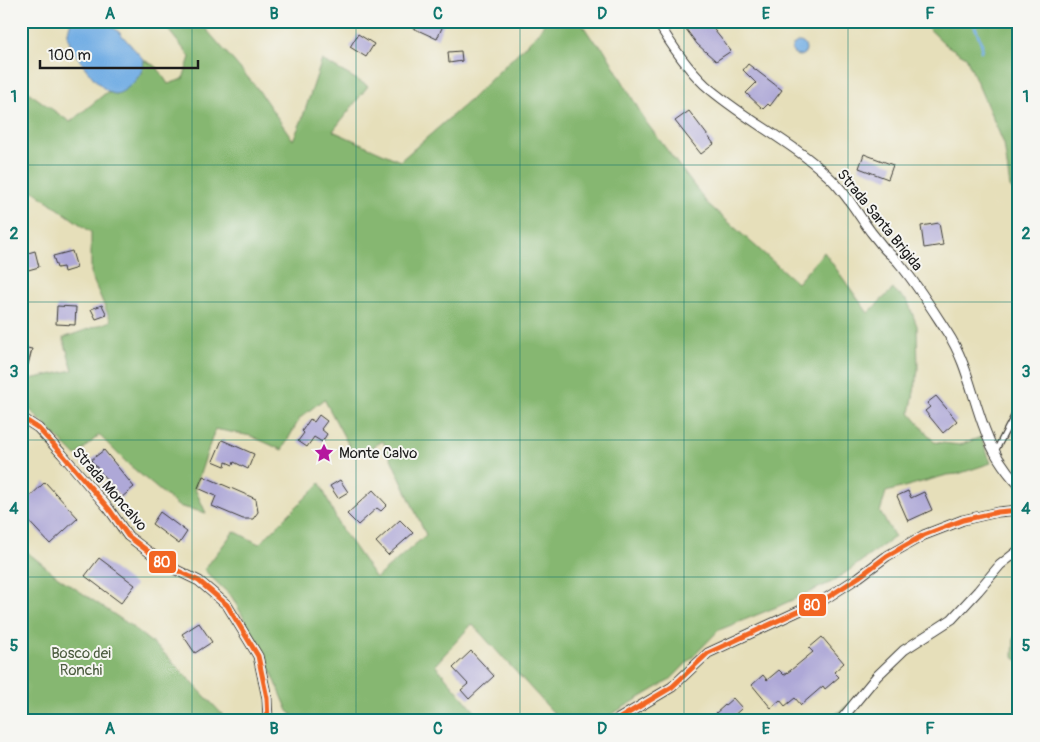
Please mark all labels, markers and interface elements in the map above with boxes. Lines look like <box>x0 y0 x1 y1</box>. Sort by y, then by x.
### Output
text: A <box>105 4 116 24</box>
text: B <box>269 4 279 24</box>
text: C <box>433 4 443 24</box>
text: D <box>597 4 607 24</box>
text: E <box>762 4 771 24</box>
text: F <box>925 4 935 24</box>
scale bar <box>40 38 198 70</box>
text: 100 m <box>48 46 91 65</box>
text: 1 <box>11 87 17 107</box>
text: 1 <box>1023 87 1029 107</box>
street label: Strada Santa Brigida <box>833 166 927 275</box>
text: 2 <box>10 224 19 244</box>
text: 2 <box>1022 224 1031 244</box>
text: 3 <box>10 362 19 382</box>
text: 3 <box>1022 362 1031 382</box>
place icon: Monte Calvo <box>313 442 335 464</box>
street label: Strada Moncalvo <box>68 444 151 535</box>
place label: Monte Calvo <box>339 444 417 463</box>
text: 4 <box>9 499 19 519</box>
text: 4 <box>1021 499 1031 519</box>
line badge: 80 <box>148 550 177 574</box>
text: 80 <box>154 554 171 571</box>
line badge: 80 <box>798 593 827 617</box>
text: 80 <box>804 597 821 614</box>
text: 5 <box>10 636 19 656</box>
text: 5 <box>1022 636 1031 656</box>
park label: Bosco dei Ronchi <box>51 644 111 680</box>
text: A <box>105 719 116 739</box>
text: B <box>269 719 279 739</box>
text: C <box>433 719 443 739</box>
text: D <box>597 719 607 739</box>
text: E <box>762 719 771 739</box>
text: F <box>925 719 935 739</box>

